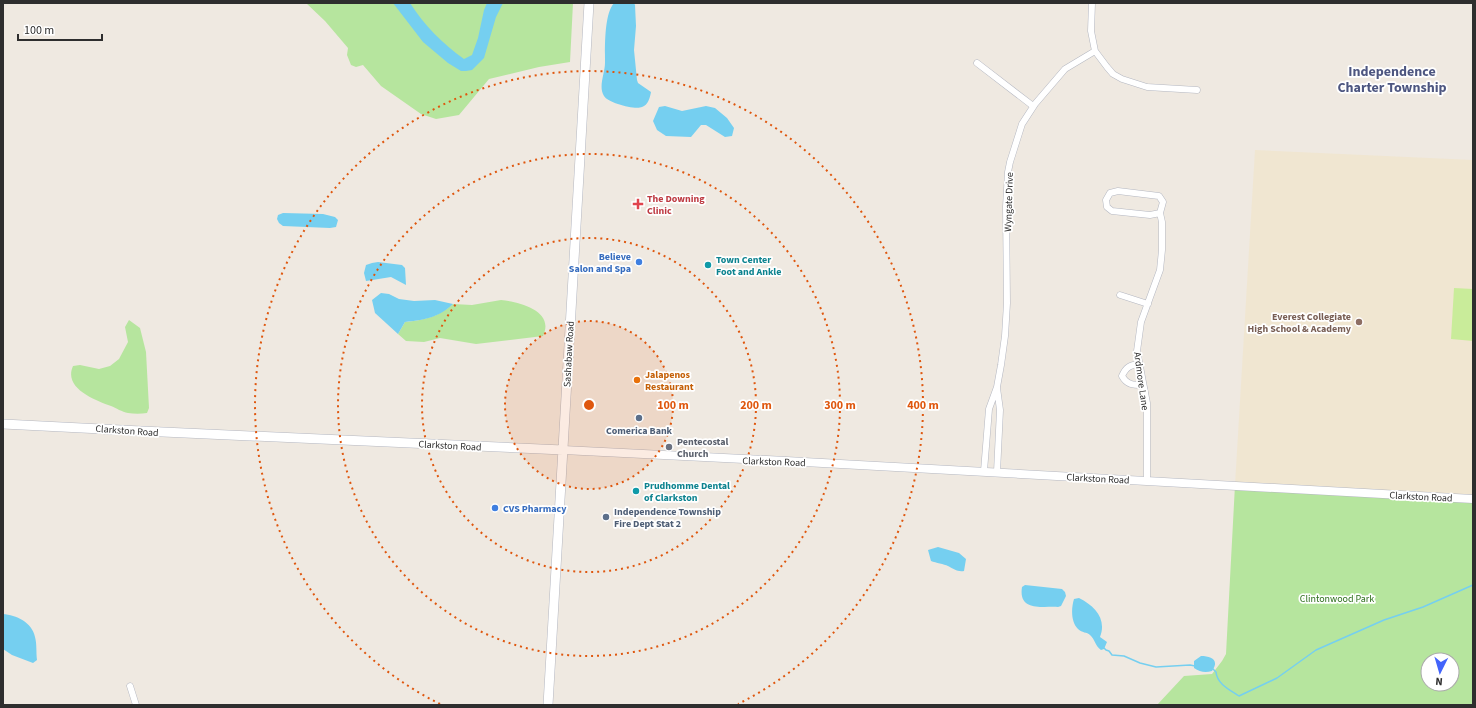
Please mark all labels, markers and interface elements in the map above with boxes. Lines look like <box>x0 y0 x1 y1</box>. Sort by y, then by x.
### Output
scale bar <box>18 16 102 42</box>
text: 100 m <box>24 22 54 39</box>
district label: Independence Charter Township <box>1337 62 1447 98</box>
street label: Wyngate Drive <box>1001 172 1017 232</box>
place label: The Downing Clinic <box>647 192 705 218</box>
marker: The Downing Clinic <box>632 198 644 210</box>
place label: Believe Salon and Spa <box>569 250 631 276</box>
place label: Town Center Foot and Ankle <box>716 253 781 279</box>
marker: Believe Salon and Spa <box>634 257 644 267</box>
marker: Town Center Foot and Ankle <box>703 260 713 270</box>
place label: Everest Collegiate High School & Academy <box>1248 310 1352 336</box>
marker: Everest Collegiate High School & Academy <box>1354 317 1364 327</box>
street label: Sashabaw Road <box>560 321 578 387</box>
street label: Ardmore Lane <box>1130 351 1152 411</box>
place label: Jalapenos Restaurant <box>645 368 694 394</box>
marker: Jalapenos Restaurant <box>632 375 642 385</box>
text: 100 m <box>657 397 689 414</box>
text: 200 m <box>740 397 772 414</box>
text: 300 m <box>824 397 856 414</box>
text: 400 m <box>907 397 939 414</box>
centre of rings <box>582 398 596 412</box>
marker: Comerica Bank <box>634 413 644 423</box>
street label: Clarkston Road <box>95 422 159 440</box>
place label: Comerica Bank <box>606 424 673 438</box>
place label: Pentecostal Church <box>677 435 729 461</box>
street label: Clarkston Road <box>418 437 482 455</box>
marker: Pentecostal Church <box>664 442 674 452</box>
street label: Clarkston Road <box>742 454 806 470</box>
street label: Clarkston Road <box>1066 470 1130 488</box>
place label: Prudhomme Dental of Clarkston <box>644 479 730 505</box>
marker: Prudhomme Dental of Clarkston <box>631 486 641 496</box>
street label: Clarkston Road <box>1389 488 1453 506</box>
place label: CVS Pharmacy <box>503 502 567 516</box>
marker: CVS Pharmacy <box>490 503 500 513</box>
place label: Independence Township Fire Dept Stat 2 <box>614 505 721 531</box>
marker: Independence Township Fire Dept Stat 2 <box>601 512 611 522</box>
park label: Clintonwood Park <box>1300 592 1374 606</box>
north arrow <box>1420 652 1460 692</box>
text: N <box>1435 674 1443 689</box>

